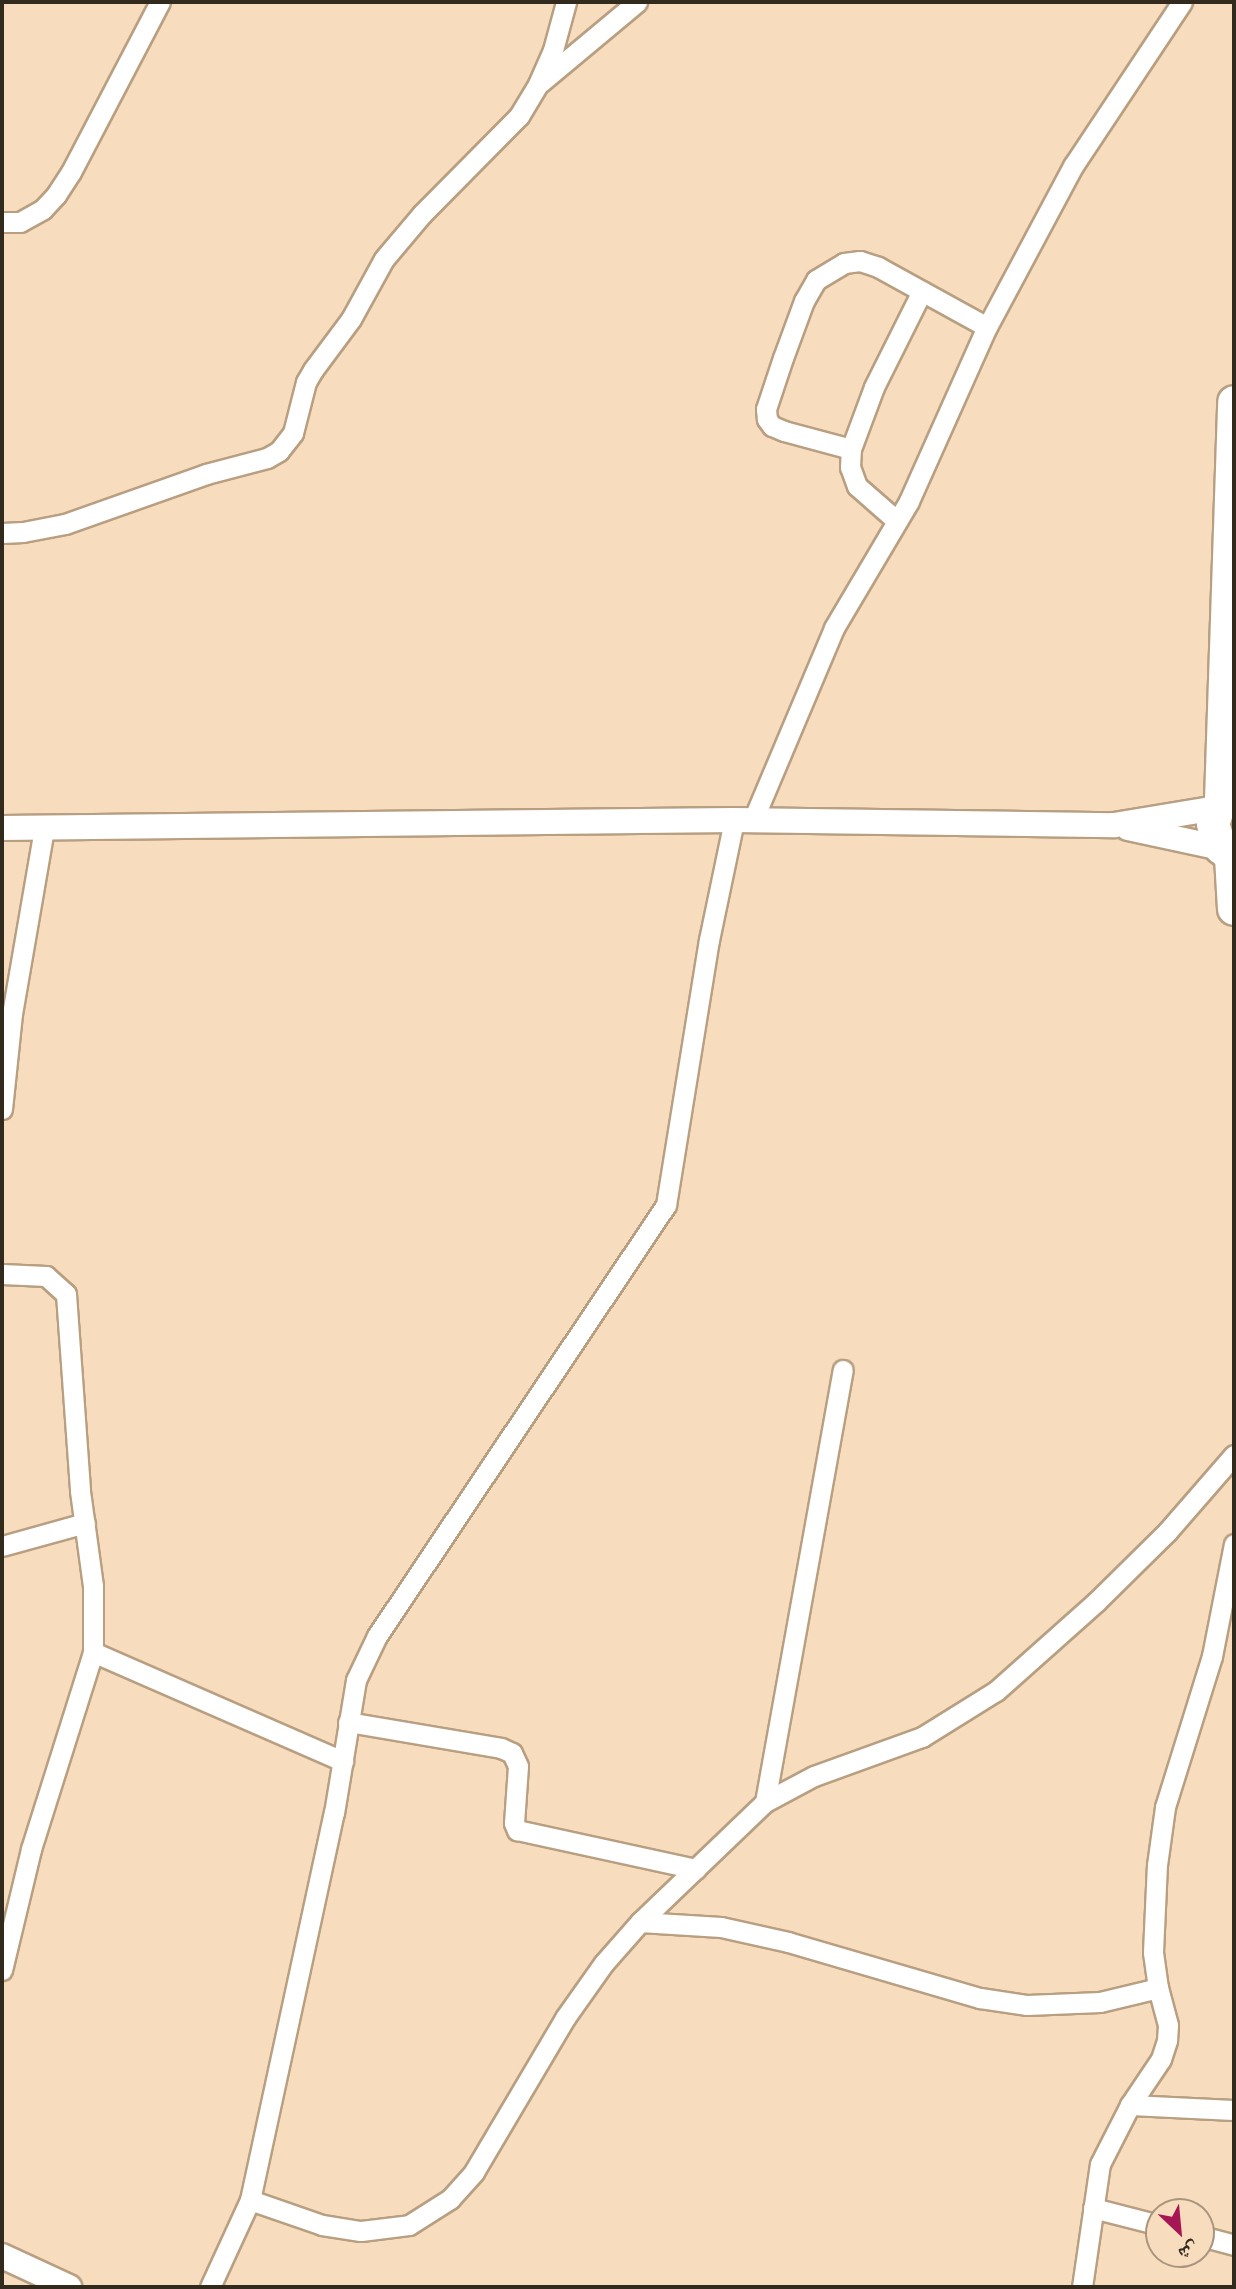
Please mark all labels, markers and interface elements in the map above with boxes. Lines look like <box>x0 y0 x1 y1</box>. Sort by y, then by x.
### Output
north arrow <box>1145 2198 1215 2268</box>
text: ش <box>1174 2234 1204 2267</box>

